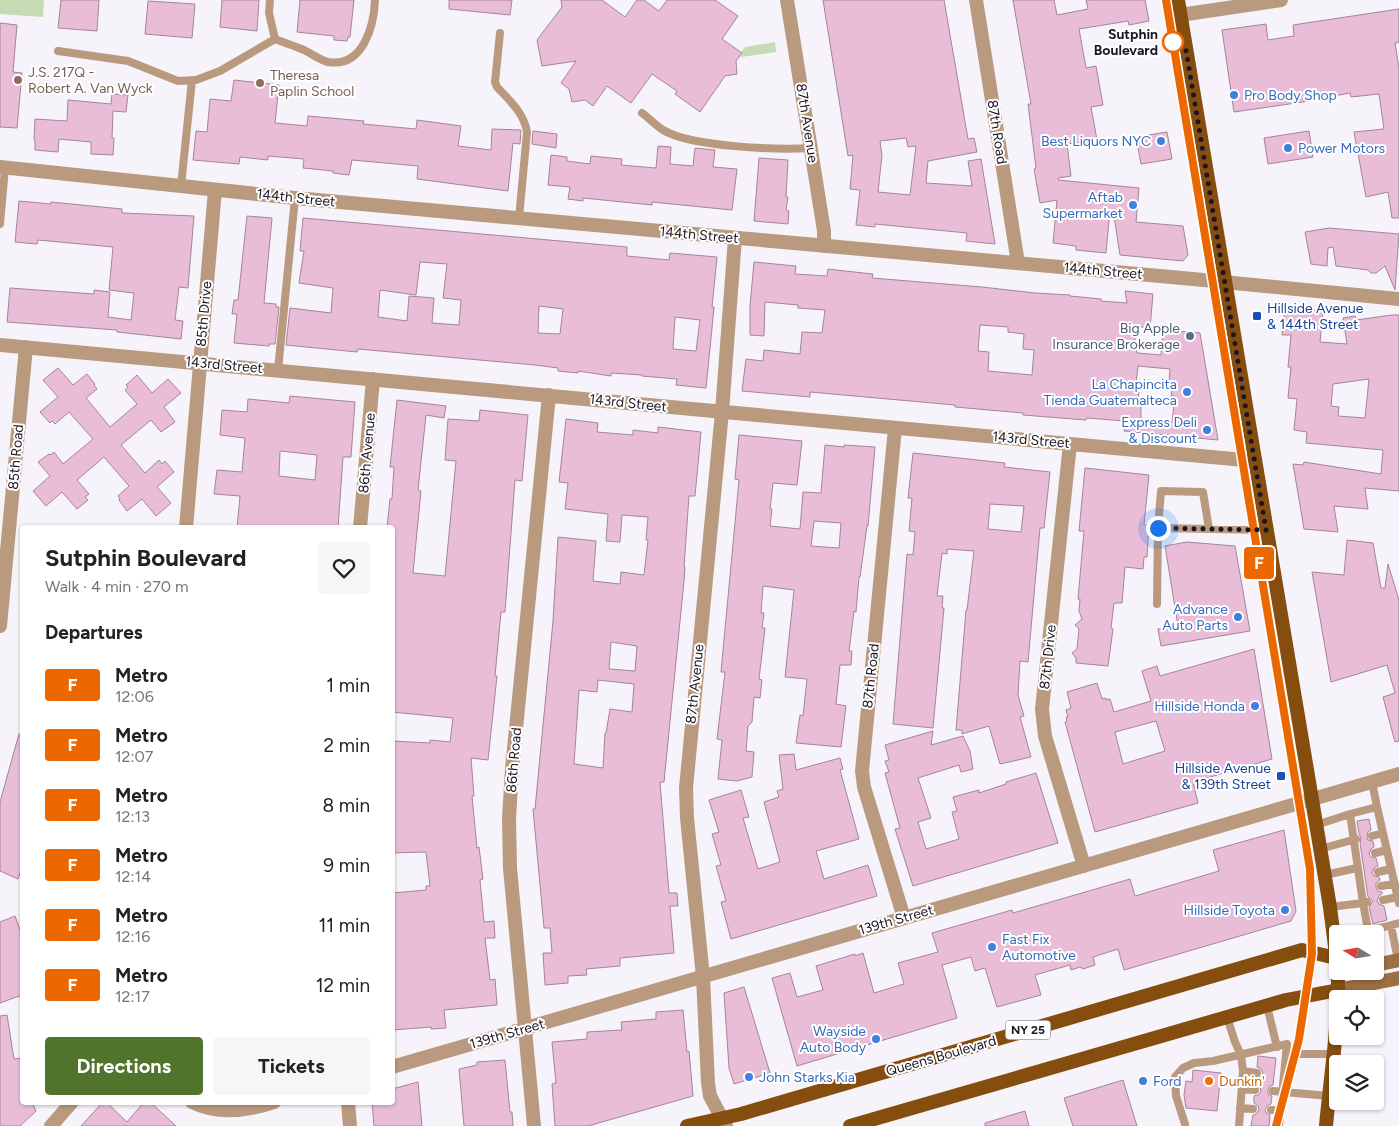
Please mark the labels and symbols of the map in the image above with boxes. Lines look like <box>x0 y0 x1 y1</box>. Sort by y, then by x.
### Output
place label: Sutphin Boulevard <box>1094 26 1158 59</box>
marker: Sutphin Boulevard <box>1162 31 1184 53</box>
place label: J.S. 217Q - Robert A. Van Wyck <box>28 64 153 97</box>
place label: Theresa Paplin School <box>270 67 354 100</box>
marker: J.S. 217Q - Robert A. Van Wyck <box>12 74 24 86</box>
marker: Theresa Paplin School <box>254 77 266 89</box>
street label: 87th Avenue <box>792 82 822 164</box>
place label: Pro Body Shop <box>1244 87 1337 104</box>
marker: Pro Body Shop <box>1228 89 1240 101</box>
street label: 87th Road <box>984 99 1010 165</box>
place label: Best Liquors NYC <box>1041 133 1151 150</box>
marker: Best Liquors NYC <box>1155 135 1167 147</box>
place label: Power Motors <box>1298 140 1385 157</box>
marker: Power Motors <box>1282 142 1294 154</box>
street label: 144th Street <box>256 185 336 211</box>
place label: Aftab Supermarket <box>1043 189 1123 222</box>
marker: Aftab Supermarket <box>1127 199 1139 211</box>
street label: 144th Street <box>659 223 739 247</box>
street label: 144th Street <box>1063 259 1143 283</box>
street label: 85th Drive <box>193 280 215 347</box>
place label: Hillside Avenue & 144th Street <box>1267 300 1364 333</box>
marker: Hillside Avenue & 144th Street <box>1251 310 1263 322</box>
place label: Big Apple Insurance Brokerage <box>1052 320 1180 353</box>
marker: Big Apple Insurance Brokerage <box>1184 330 1196 342</box>
street label: 143rd Street <box>185 353 263 377</box>
place label: La Chapincita Tienda Guatemalteca <box>1044 376 1177 409</box>
marker: La Chapincita Tienda Guatemalteca <box>1181 386 1193 398</box>
street label: 143rd Street <box>588 390 668 416</box>
street label: 86th Avenue <box>355 412 379 494</box>
place label: Express Deli & Discount <box>1121 414 1197 447</box>
street label: 85th Road <box>5 424 27 490</box>
marker: Express Deli & Discount <box>1201 424 1213 436</box>
street label: 143rd Street <box>992 428 1070 452</box>
your location <box>1146 516 1171 541</box>
line badge: F <box>1243 547 1275 579</box>
place label: Advance Auto Parts <box>1162 601 1228 634</box>
marker: Advance Auto Parts <box>1232 611 1244 623</box>
street label: 87th Drive <box>1036 623 1060 690</box>
street label: 87th Avenue <box>682 643 708 725</box>
street label: 87th Road <box>859 643 883 709</box>
place label: Hillside Honda <box>1154 698 1245 715</box>
marker: Hillside Honda <box>1249 700 1261 712</box>
street label: 86th Road <box>503 727 525 793</box>
place label: Hillside Avenue & 139th Street <box>1175 760 1271 793</box>
marker: Hillside Avenue & 139th Street <box>1275 770 1287 782</box>
street label: 139th Street <box>857 901 935 939</box>
place label: Hillside Toyota <box>1183 902 1275 919</box>
marker: Hillside Toyota <box>1279 904 1291 916</box>
north arrow <box>1329 925 1384 980</box>
place label: Fast Fix Automotive <box>1002 931 1076 964</box>
marker: Fast Fix Automotive <box>986 941 998 953</box>
street label: 139th Street <box>468 1015 546 1053</box>
road number: NY 25 <box>1006 1020 1050 1040</box>
place label: Wayside Auto Body <box>800 1023 867 1056</box>
street label: Queens Boulevard <box>884 1032 998 1080</box>
marker: Wayside Auto Body <box>870 1033 882 1045</box>
place label: John Starks Kia <box>759 1069 855 1086</box>
marker: John Starks Kia <box>743 1071 755 1083</box>
place label: Ford <box>1153 1073 1182 1090</box>
place label: Dunkin' <box>1219 1073 1265 1090</box>
marker: Ford <box>1137 1075 1149 1087</box>
marker: Dunkin' <box>1203 1075 1215 1087</box>

